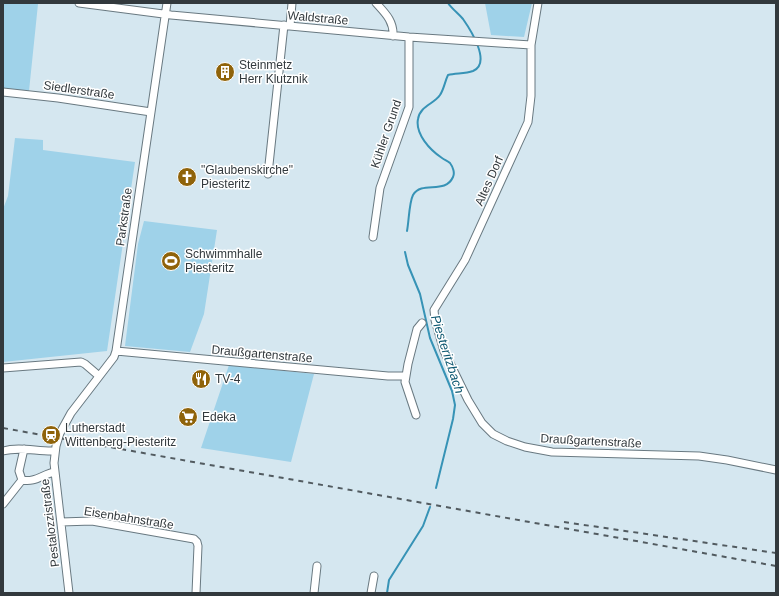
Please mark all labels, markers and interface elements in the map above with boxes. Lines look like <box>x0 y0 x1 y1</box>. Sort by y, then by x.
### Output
street label: Waldstraße <box>287 8 349 28</box>
place label: Steinmetz Herr Klutznik <box>239 58 309 86</box>
building icon: Steinmetz Herr Klutznik <box>214 61 236 83</box>
street label: Siedlerstraße <box>43 78 116 102</box>
street label: Kühler Grund <box>368 98 404 170</box>
street label: Altes Dorf <box>472 153 506 208</box>
place label: "Glaubenskirche" Piesteritz <box>201 163 293 191</box>
church icon: "Glaubenskirche" Piesteritz <box>176 166 198 188</box>
street label: Parkstraße <box>113 187 135 247</box>
place label: Schwimmhalle Piesteritz <box>185 247 263 275</box>
sports icon: Schwimmhalle Piesteritz <box>160 250 182 272</box>
water label: Piesteritzbach <box>428 313 467 395</box>
street label: Draußgartenstraße <box>211 343 313 365</box>
restaurant icon: TV-4 <box>190 368 212 390</box>
place label: TV-4 <box>215 372 241 386</box>
supermarket icon: Edeka <box>177 406 199 428</box>
place label: Edeka <box>202 410 236 424</box>
place label: Lutherstadt Wittenberg-Piesteritz <box>65 421 176 449</box>
station icon: Lutherstadt Wittenberg-Piesteritz <box>40 424 62 446</box>
street label: Draußgartenstraße <box>540 431 642 451</box>
street label: Pestalozzistraße <box>38 478 62 568</box>
street label: Eisenbahnstraße <box>83 504 175 532</box>

